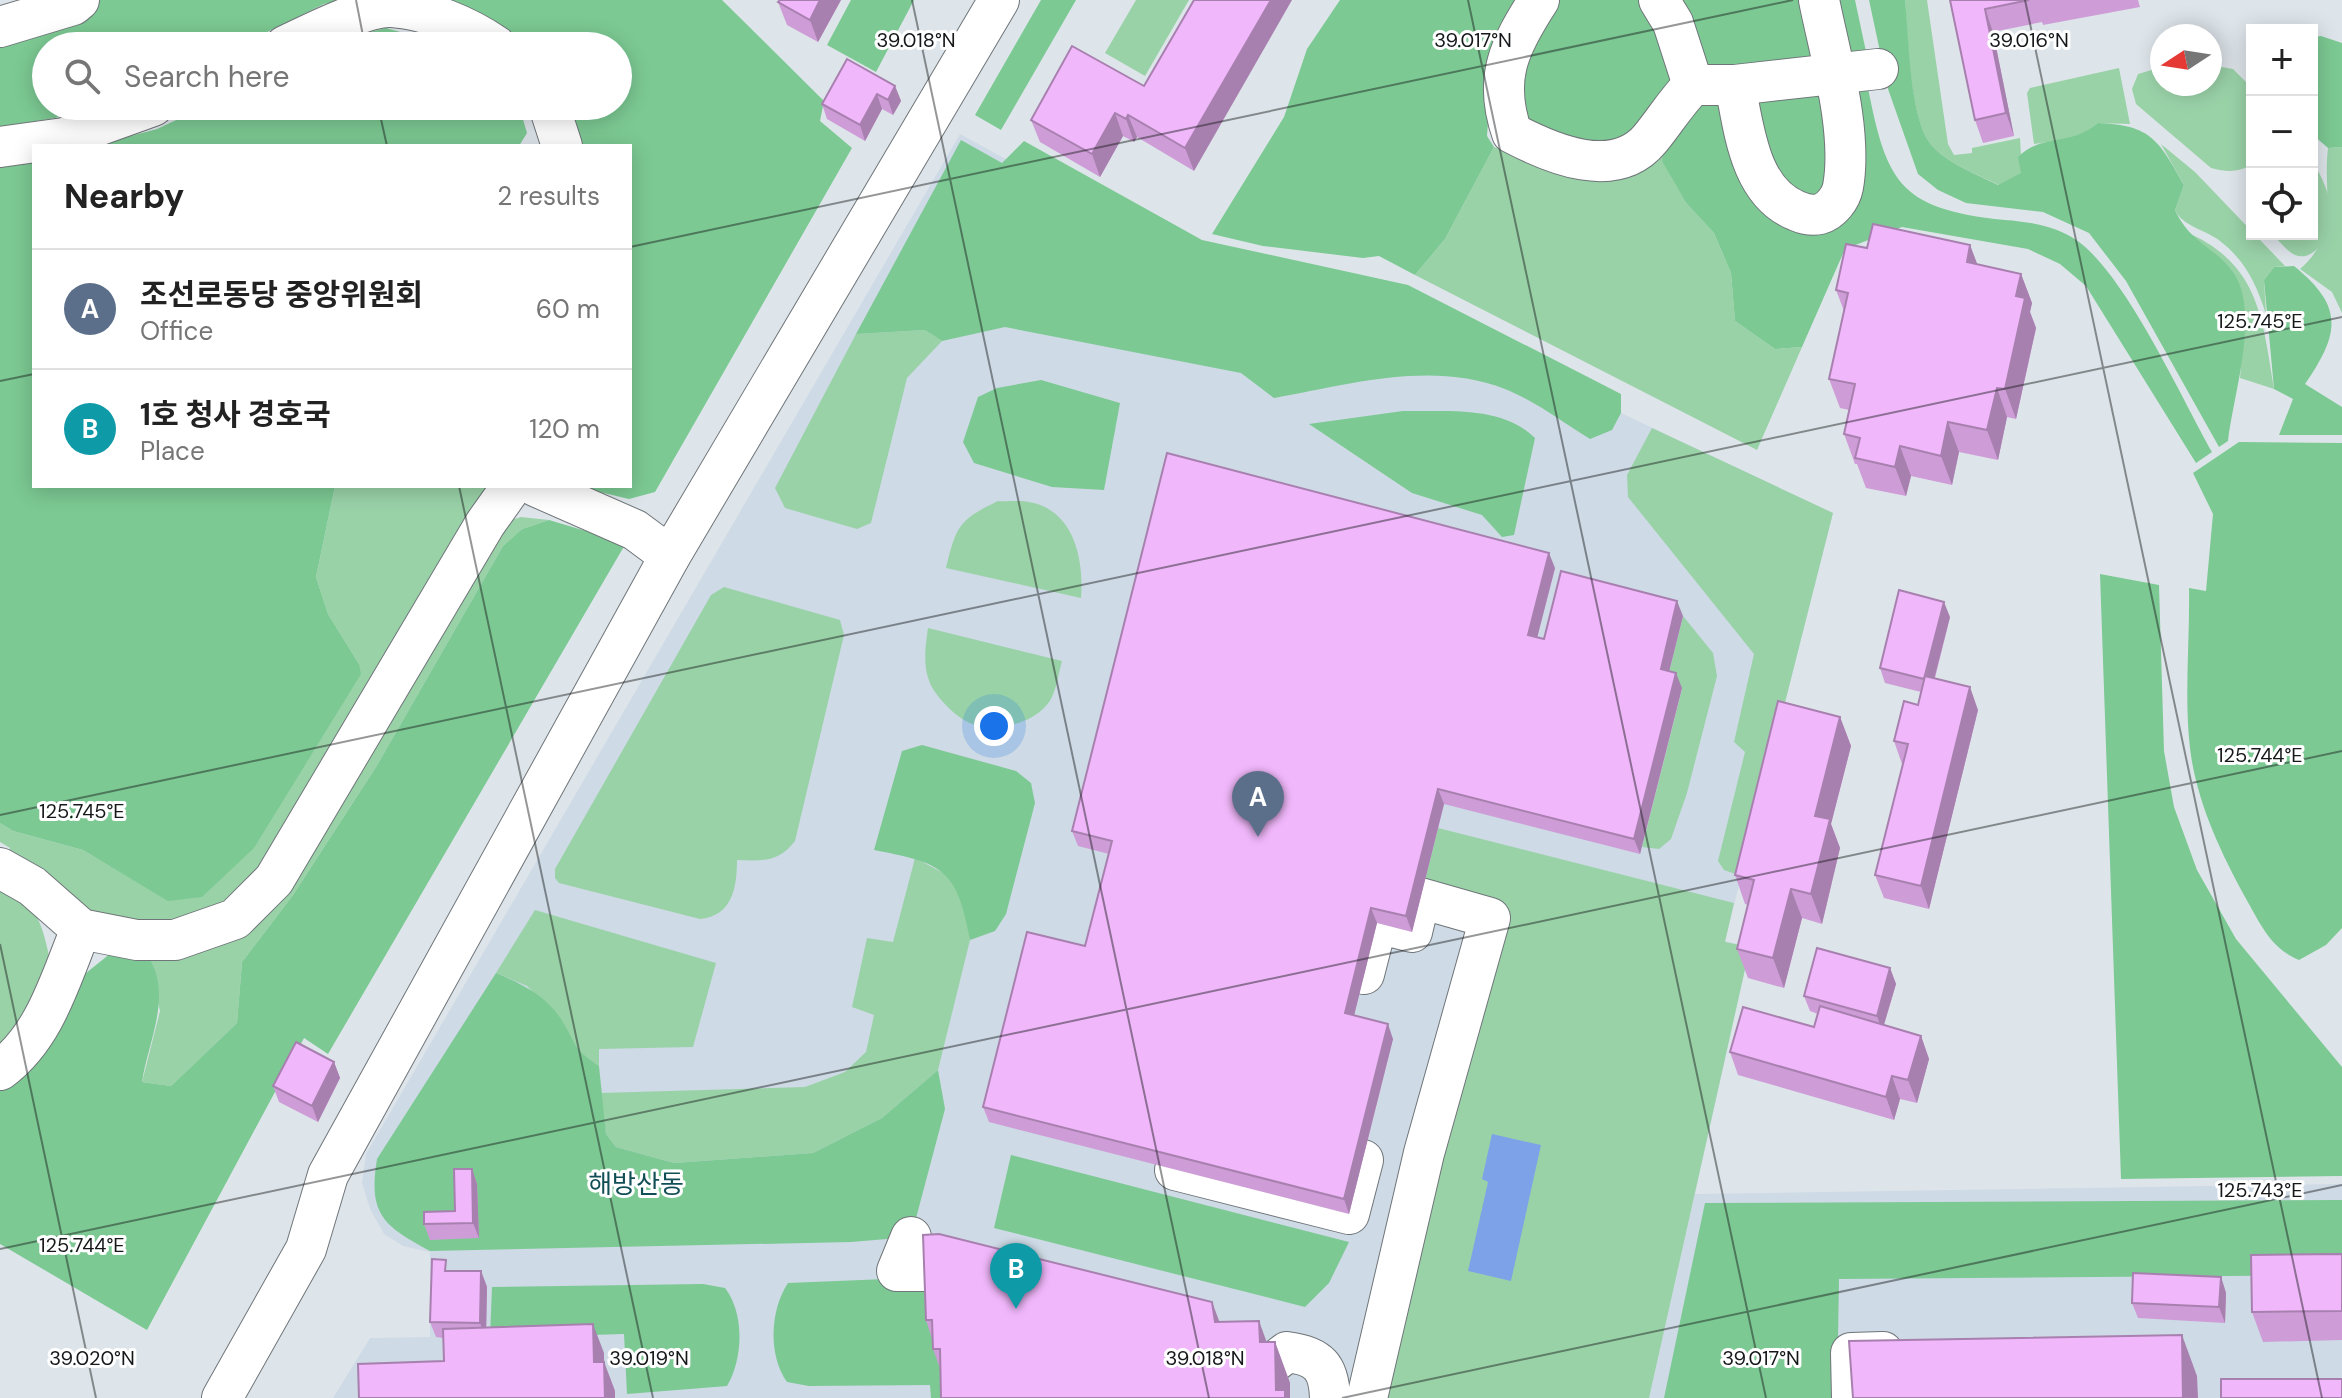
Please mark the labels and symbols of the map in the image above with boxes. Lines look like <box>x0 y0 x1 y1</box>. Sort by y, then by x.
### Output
north arrow <box>2150 24 2222 96</box>
text: 39.018°N <box>876 27 956 53</box>
text: 39.017°N <box>1434 27 1512 53</box>
text: 39.016°N <box>1989 27 2069 53</box>
text: 125.745°E <box>2217 308 2303 334</box>
your location <box>974 706 1014 746</box>
text: 125.744°E <box>2217 742 2303 768</box>
pin: A <box>1232 771 1284 837</box>
text: 125.745°E <box>39 798 125 824</box>
district label: 해방산동 <box>588 1167 684 1201</box>
text: 125.743°E <box>2218 1177 2302 1203</box>
text: 125.744°E <box>39 1232 125 1258</box>
pin: B <box>990 1243 1042 1309</box>
text: 39.020°N <box>49 1345 135 1371</box>
text: 39.019°N <box>609 1345 689 1371</box>
text: 39.018°N <box>1165 1345 1245 1371</box>
text: 39.017°N <box>1722 1345 1800 1371</box>

